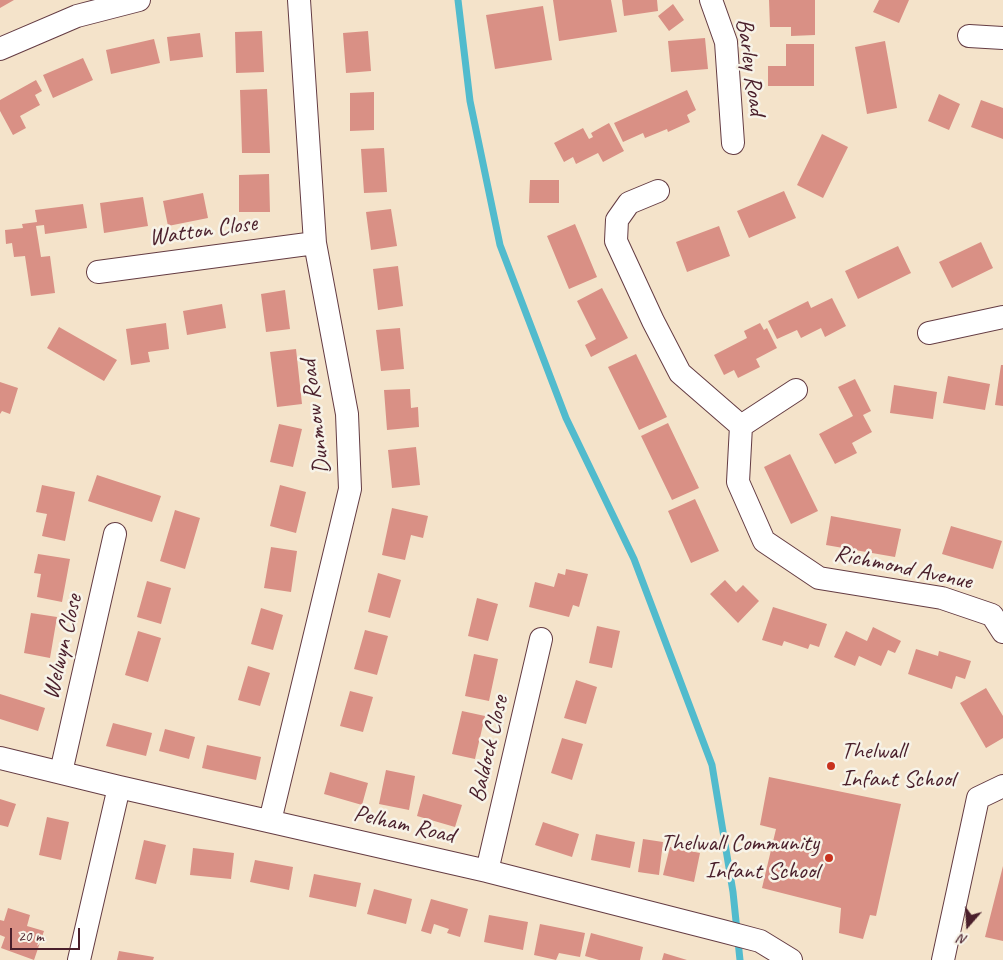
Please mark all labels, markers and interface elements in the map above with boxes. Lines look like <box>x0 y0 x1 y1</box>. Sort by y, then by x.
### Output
street label: Barley Road <box>729 17 771 117</box>
street label: Watton Close <box>147 209 259 253</box>
street label: Dunmow Road <box>295 358 337 476</box>
street label: Richmond Avenue <box>832 539 974 597</box>
street label: Welwyn Close <box>37 592 89 702</box>
street label: Baldock Close <box>463 693 515 805</box>
place label: Thelwall Infant School <box>841 738 955 794</box>
marker: Thelwall Infant School <box>825 760 837 772</box>
street label: Pelham Road <box>351 799 457 851</box>
place label: Thelwall Community Infant School <box>660 830 819 886</box>
marker: Thelwall Community Infant School <box>823 852 835 864</box>
north arrow <box>943 900 993 950</box>
scale bar <box>12 918 82 950</box>
text: 20 m <box>18 927 44 946</box>
text: N <box>956 930 970 949</box>

